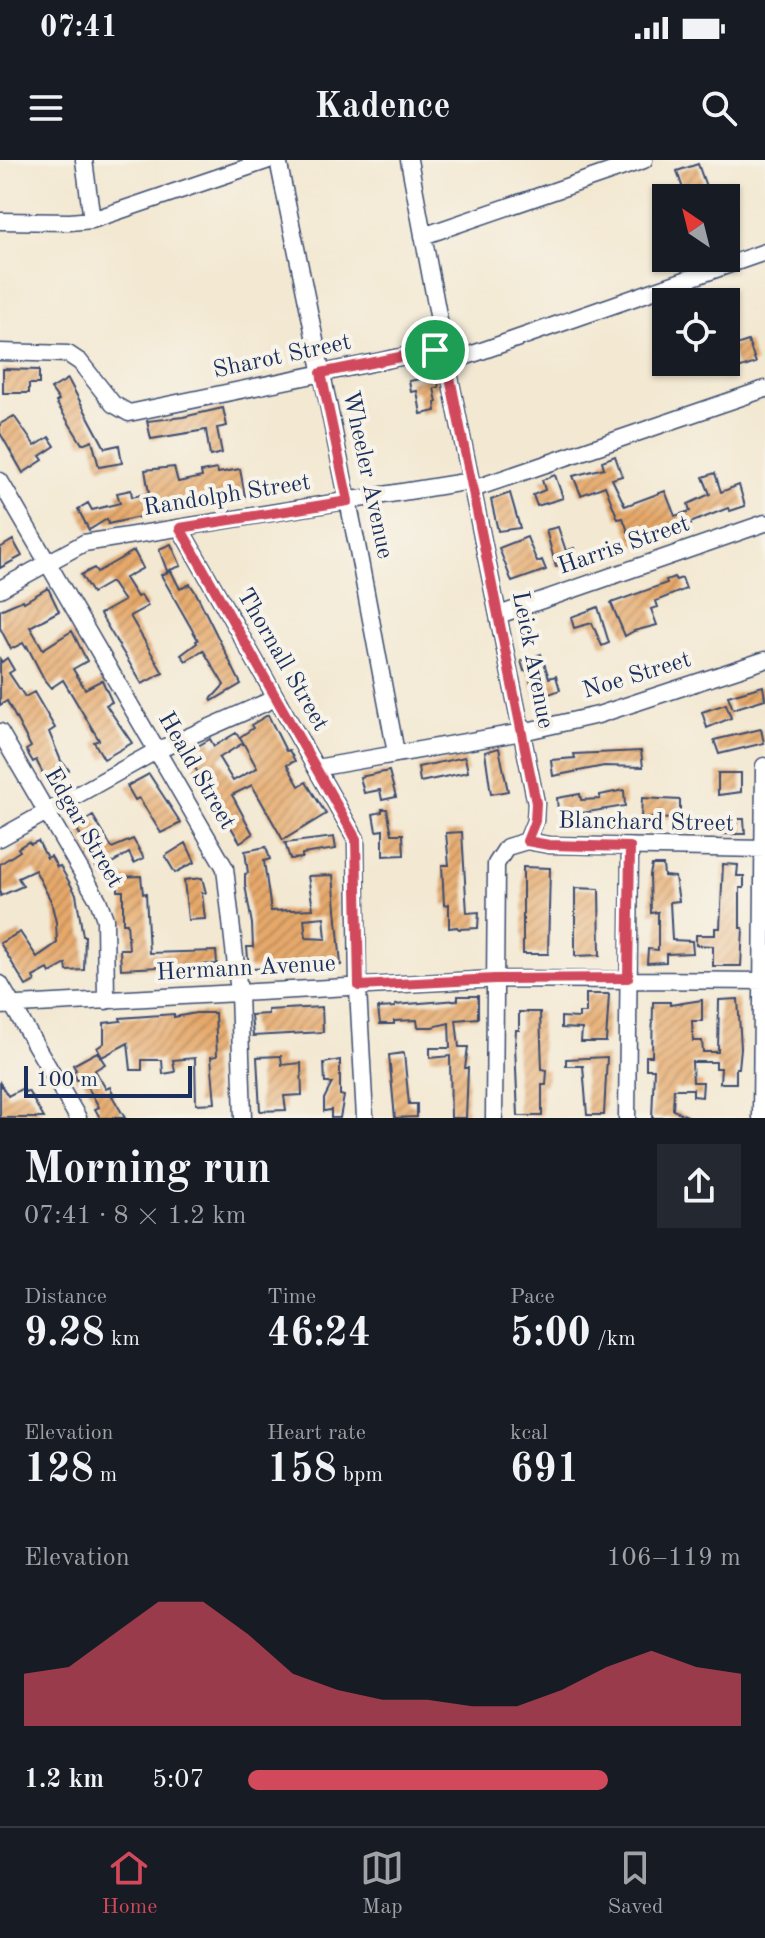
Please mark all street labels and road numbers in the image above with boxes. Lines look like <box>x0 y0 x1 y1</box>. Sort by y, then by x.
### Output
street label: Sharot Street <box>211 331 353 383</box>
street label: Wheeler Avenue <box>337 389 397 561</box>
street label: Randolph Street <box>142 471 312 521</box>
street label: Harris Street <box>555 512 693 580</box>
street label: Thornall Street <box>232 585 332 735</box>
street label: Leick Avenue <box>507 589 557 731</box>
street label: Noe Street <box>580 648 694 704</box>
street label: Heald Street <box>153 708 239 834</box>
street label: Edgar Street <box>39 764 127 892</box>
street label: Blanchard Street <box>558 809 734 837</box>
street label: Hermann Avenue <box>156 952 336 986</box>

